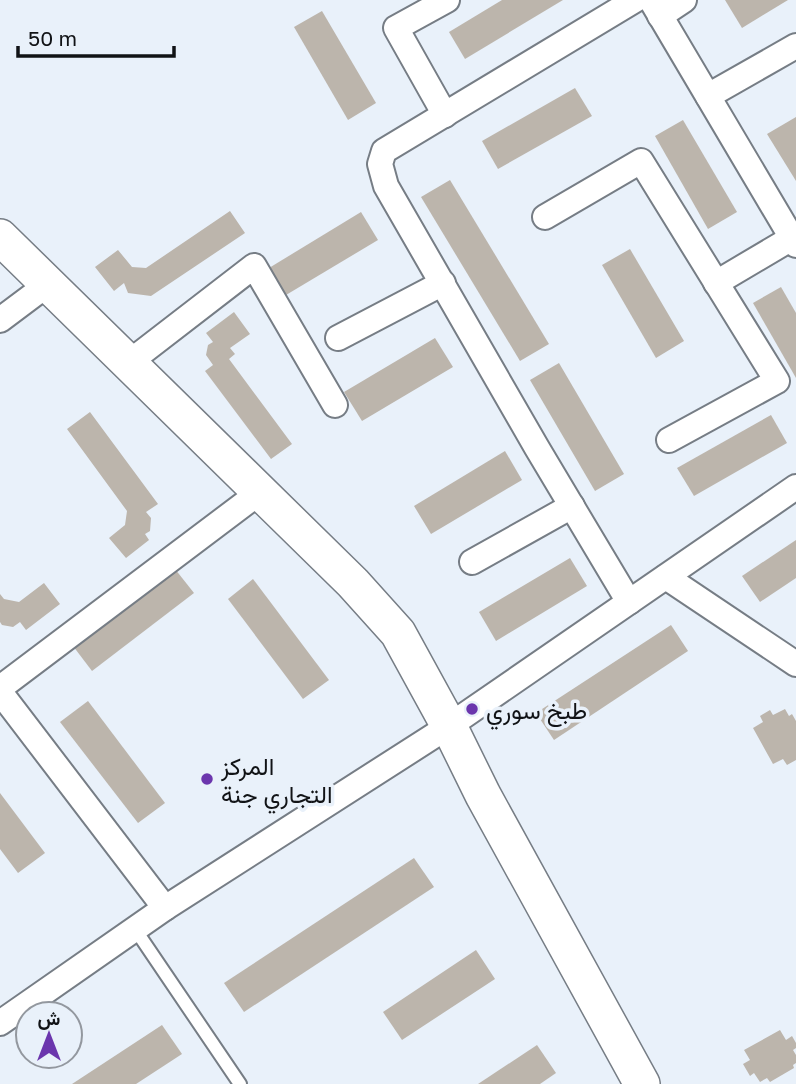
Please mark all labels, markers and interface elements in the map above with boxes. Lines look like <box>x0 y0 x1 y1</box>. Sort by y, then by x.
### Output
scale bar <box>18 14 173 58</box>
text: 50 m <box>28 25 77 51</box>
place label: طبخ سوري <box>486 695 587 730</box>
marker: طبخ سوري <box>464 701 480 717</box>
place label: المركز التجاري جنة <box>220 751 332 814</box>
marker: المركز التجاري جنة <box>199 771 215 787</box>
north arrow <box>14 1000 84 1070</box>
text: ش <box>38 1006 61 1030</box>

